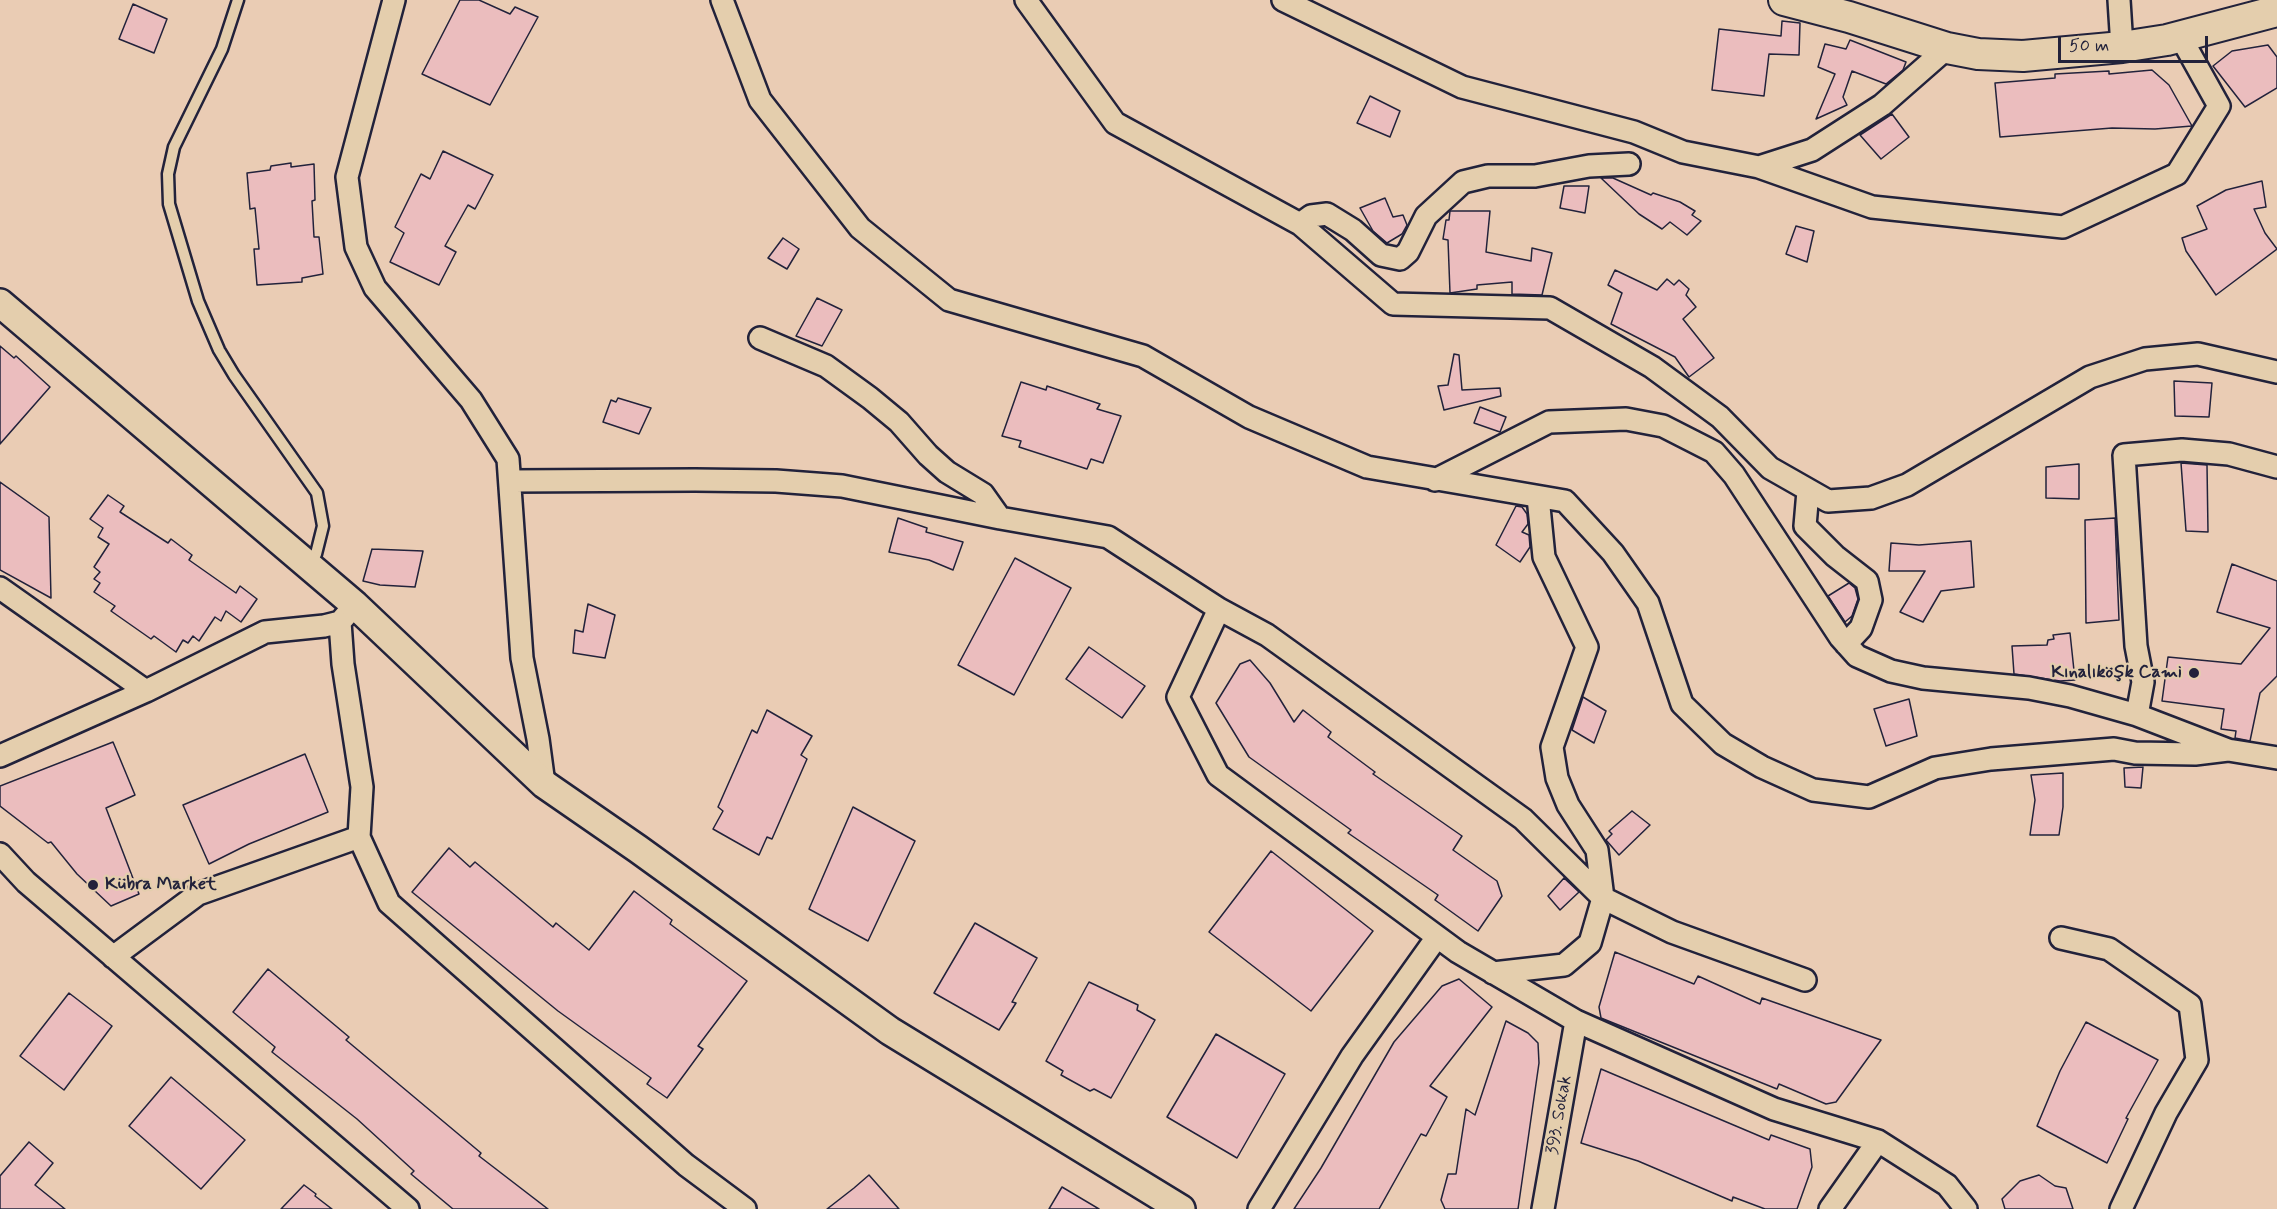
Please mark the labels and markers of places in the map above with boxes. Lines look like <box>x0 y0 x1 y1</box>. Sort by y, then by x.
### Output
place label: Kınalıköşk Cami <box>2051 662 2182 684</box>
marker: Kınalıköşk Cami <box>2187 666 2201 680</box>
place label: Kübra Market <box>105 874 217 896</box>
marker: Kübra Market <box>86 878 100 892</box>

